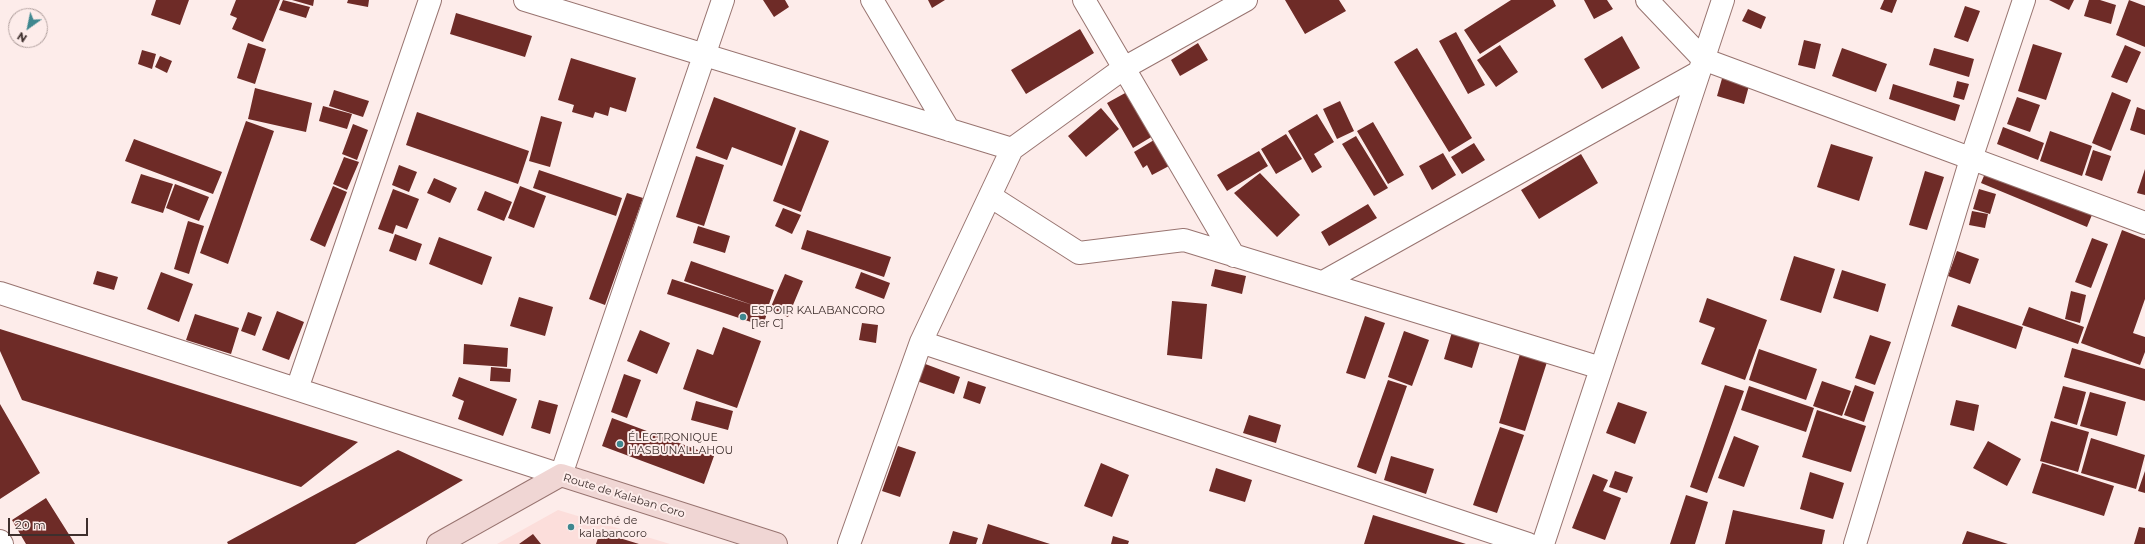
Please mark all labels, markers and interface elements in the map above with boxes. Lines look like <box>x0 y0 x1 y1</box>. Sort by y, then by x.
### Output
north arrow <box>8 8 48 48</box>
text: N <box>14 29 30 46</box>
place label: ESPOIR KALABANCORO [1er C] <box>751 304 885 330</box>
marker: ESPOIR KALABANCORO [1er C] <box>738 312 748 322</box>
place label: ÉLECTRONIQUE HASBUNALLAHOU <box>628 431 733 457</box>
marker: ÉLECTRONIQUE HASBUNALLAHOU <box>615 439 625 449</box>
street label: Route de Kalaban Coro <box>562 471 686 521</box>
scale bar <box>10 510 90 536</box>
place label: Marché de kalabancoro <box>579 514 647 540</box>
text: 20 m <box>15 517 46 532</box>
marker: Marché de kalabancoro <box>566 522 576 532</box>

